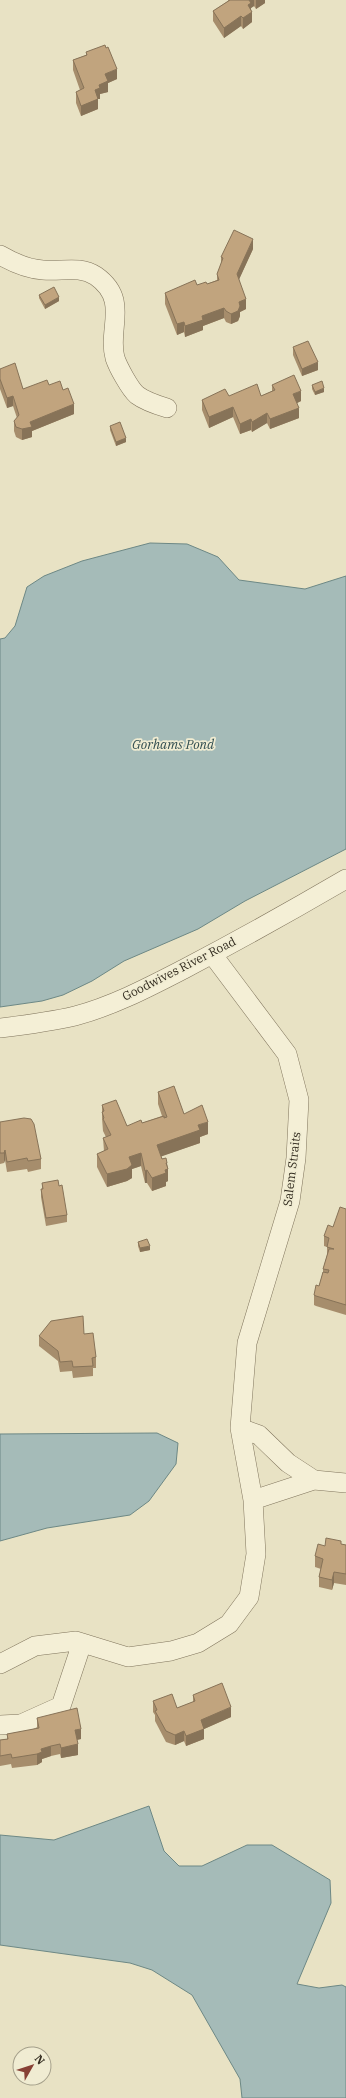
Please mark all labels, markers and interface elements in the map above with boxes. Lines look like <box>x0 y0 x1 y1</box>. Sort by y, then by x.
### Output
water label: Gorhams Pond <box>132 736 215 753</box>
street label: Goodwives River Road <box>119 933 238 1004</box>
street label: Salem Straits <box>279 1131 304 1207</box>
north arrow <box>12 2046 52 2086</box>
text: N <box>32 2052 48 2068</box>

